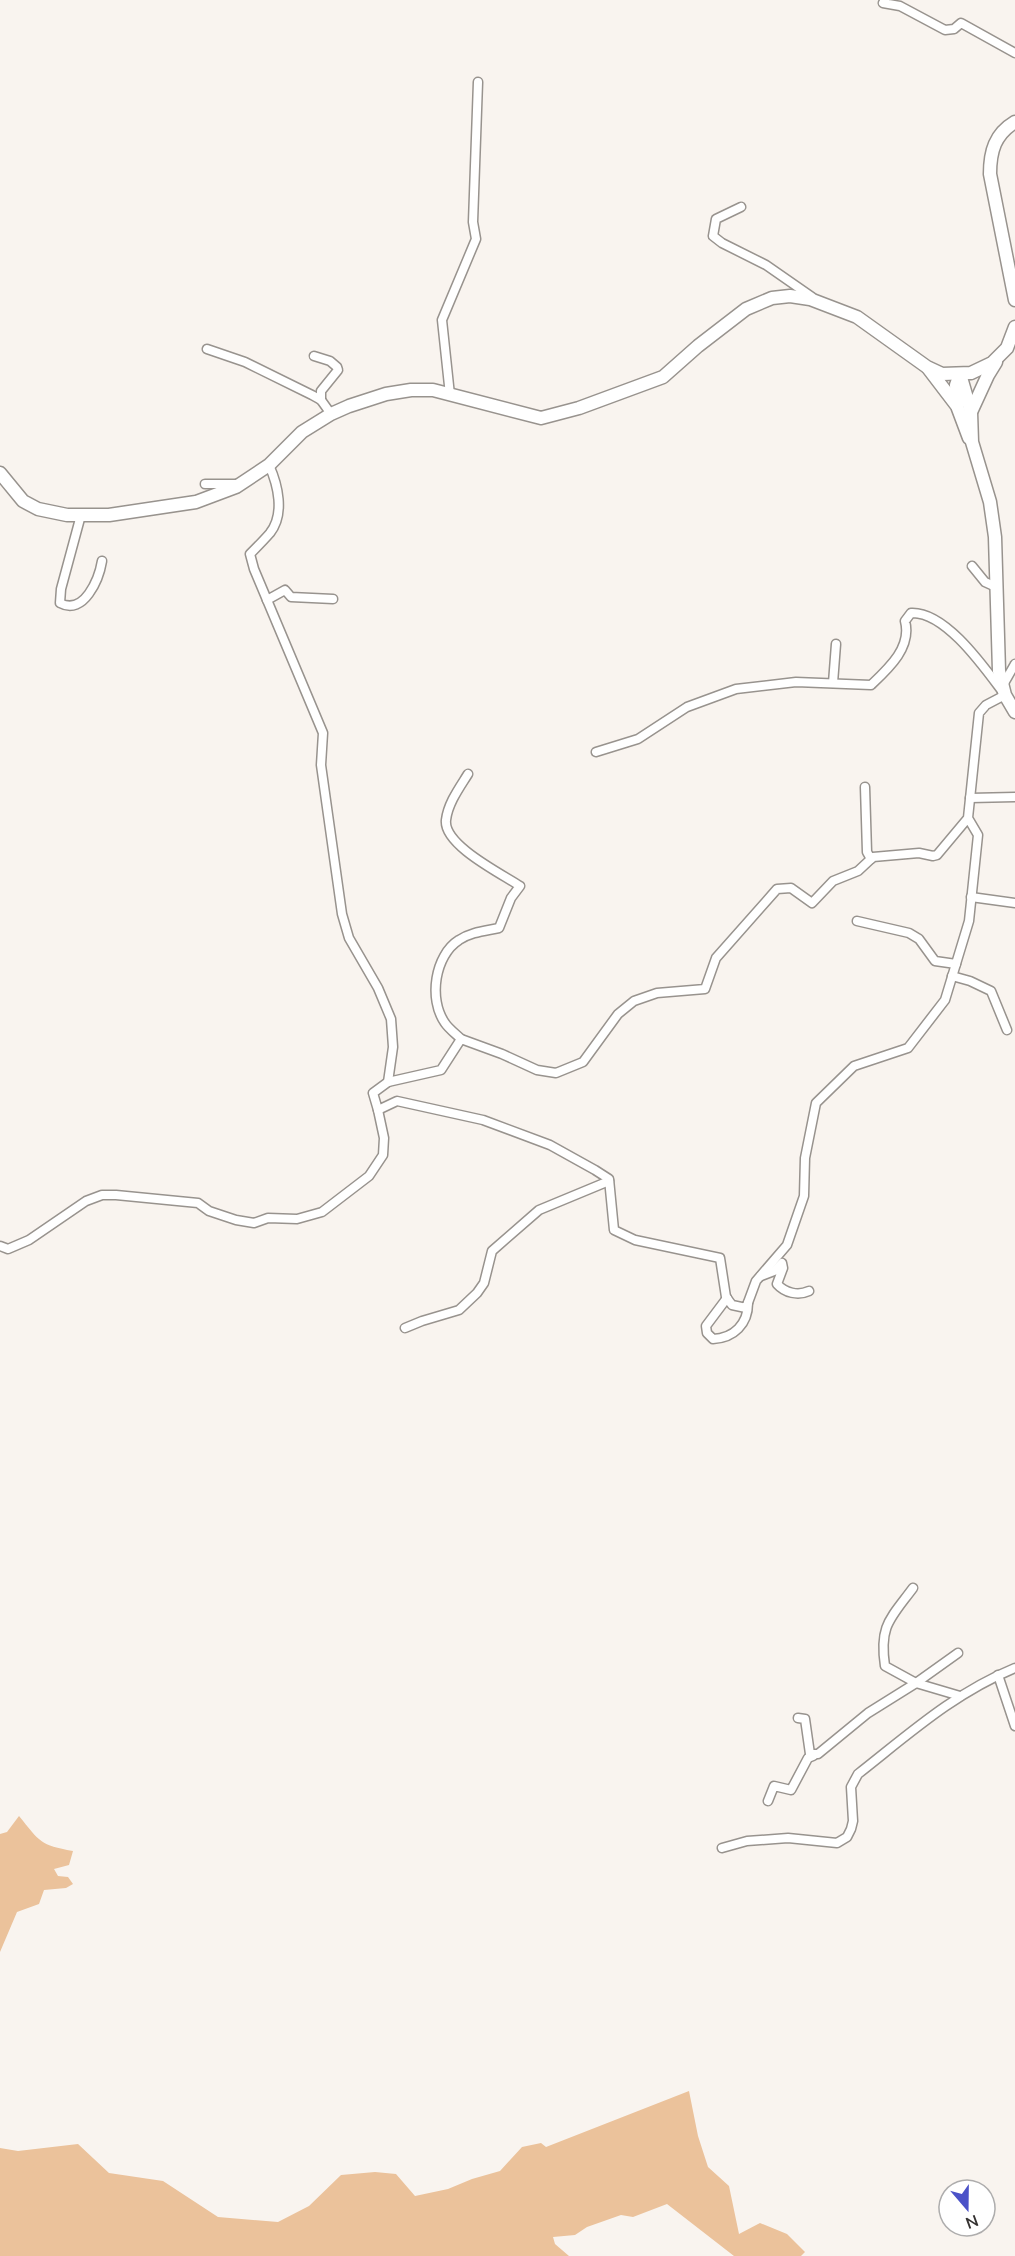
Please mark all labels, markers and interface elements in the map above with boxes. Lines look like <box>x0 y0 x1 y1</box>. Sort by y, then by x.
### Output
north arrow <box>937 2178 997 2238</box>
text: N <box>963 2211 981 2234</box>

